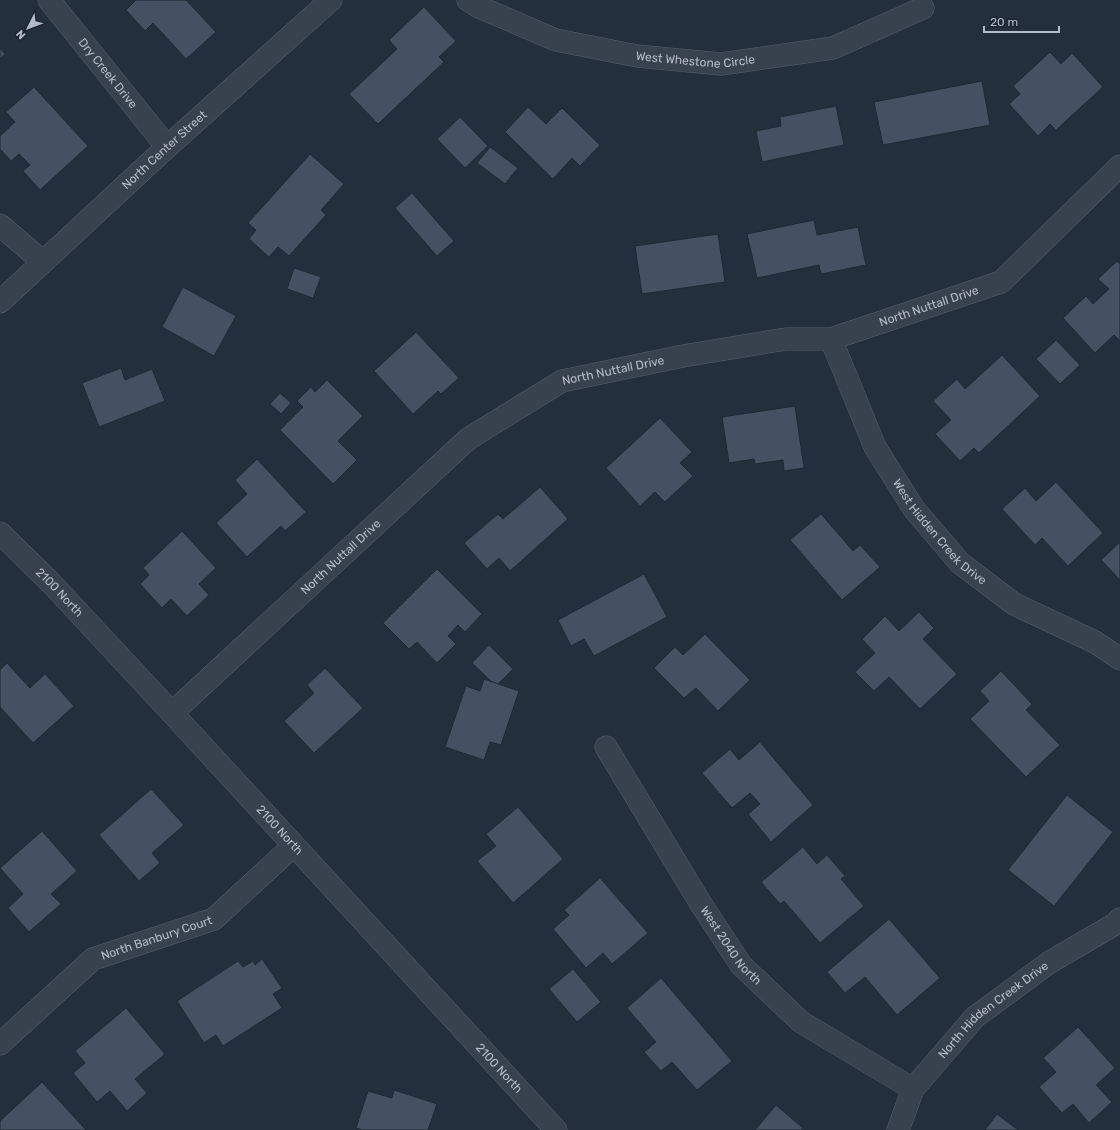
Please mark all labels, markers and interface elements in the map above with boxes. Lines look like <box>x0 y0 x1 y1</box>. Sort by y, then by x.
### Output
north arrow <box>8 8 48 48</box>
scale bar <box>984 8 1059 34</box>
text: 20 m <box>990 15 1018 29</box>
text: N <box>13 27 28 42</box>
street label: Dry Creek Drive <box>75 35 140 111</box>
street label: West Whestone Circle <box>635 49 756 71</box>
street label: North Center Street <box>119 107 210 192</box>
street label: North Nuttall Drive <box>877 283 981 329</box>
street label: North Nuttall Drive <box>561 353 666 388</box>
street label: West Hidden Creek Drive <box>890 476 989 588</box>
street label: North Nuttall Drive <box>298 516 384 597</box>
street label: 2100 North <box>33 565 86 620</box>
street label: 2100 North <box>253 802 306 858</box>
street label: West 2040 North <box>697 904 764 988</box>
street label: North Banbury Court <box>99 913 214 963</box>
street label: North Hidden Creek Drive <box>936 959 1051 1061</box>
street label: 2100 North <box>473 1041 525 1096</box>

